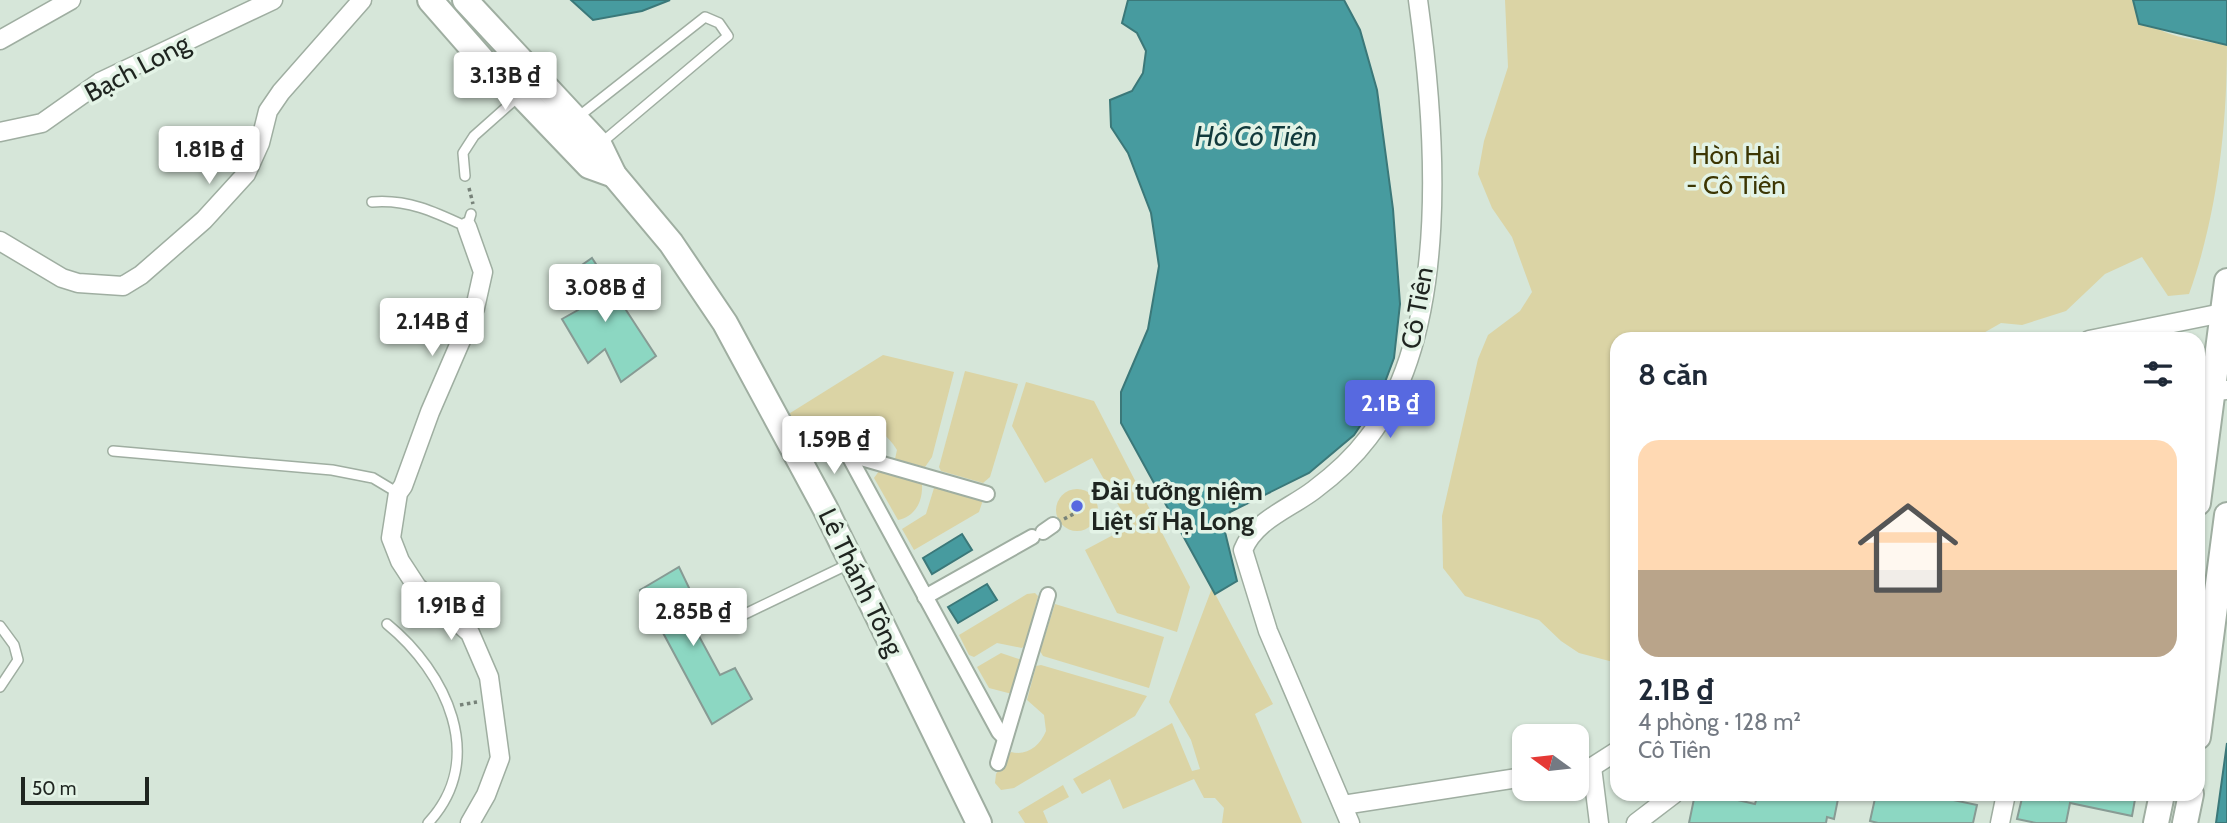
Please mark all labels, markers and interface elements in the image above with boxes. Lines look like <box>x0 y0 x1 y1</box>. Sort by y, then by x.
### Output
street label: Bạch Long <box>79 27 196 109</box>
pin: 3.13B ₫ <box>440 52 570 112</box>
text: 3.13B ₫ <box>470 61 540 89</box>
water label: Hồ Cô Tiên <box>1195 119 1317 153</box>
pin: 1.81B ₫ <box>144 127 274 186</box>
text: 1.81B ₫ <box>175 135 243 163</box>
park label: Hòn Hai - Cô Tiên <box>1686 139 1786 201</box>
pin: 3.08B ₫ <box>540 264 670 324</box>
street label: Cô Tiên <box>1394 264 1440 352</box>
text: 3.08B ₫ <box>565 273 645 301</box>
pin: 2.14B ₫ <box>367 298 497 358</box>
text: 2.14B ₫ <box>396 307 468 335</box>
icon: filters <box>2139 355 2177 393</box>
text: 8 căn <box>1638 356 1708 393</box>
pin: 2.1B ₫ <box>1333 380 1447 440</box>
text: 2.1B ₫ <box>1361 389 1419 417</box>
pin: 1.59B ₫ <box>769 416 899 476</box>
text: 1.59B ₫ <box>798 425 870 453</box>
place label: Đài tưởng niệm Liệt sĩ Hạ Long <box>1091 475 1263 537</box>
icon: home <box>1845 485 1971 611</box>
marker: Đài tưởng niệm Liệt sĩ Hạ Long <box>1069 498 1085 514</box>
street label: Lê Thánh Tông <box>811 503 911 662</box>
pin: 1.91B ₫ <box>386 582 516 642</box>
pin: 2.85B ₫ <box>628 588 758 648</box>
text: 1.91B ₫ <box>417 591 485 619</box>
text: 2.85B ₫ <box>655 597 731 625</box>
text: 2.1B ₫ <box>1638 671 1714 708</box>
text: 4 phòng · 128 m² <box>1638 708 1801 736</box>
north arrow <box>1512 724 1589 802</box>
map controls <box>1512 724 1589 801</box>
text: Cô Tiên <box>1638 736 1711 764</box>
scale bar <box>21 774 149 806</box>
text: 50 m <box>32 777 76 800</box>

